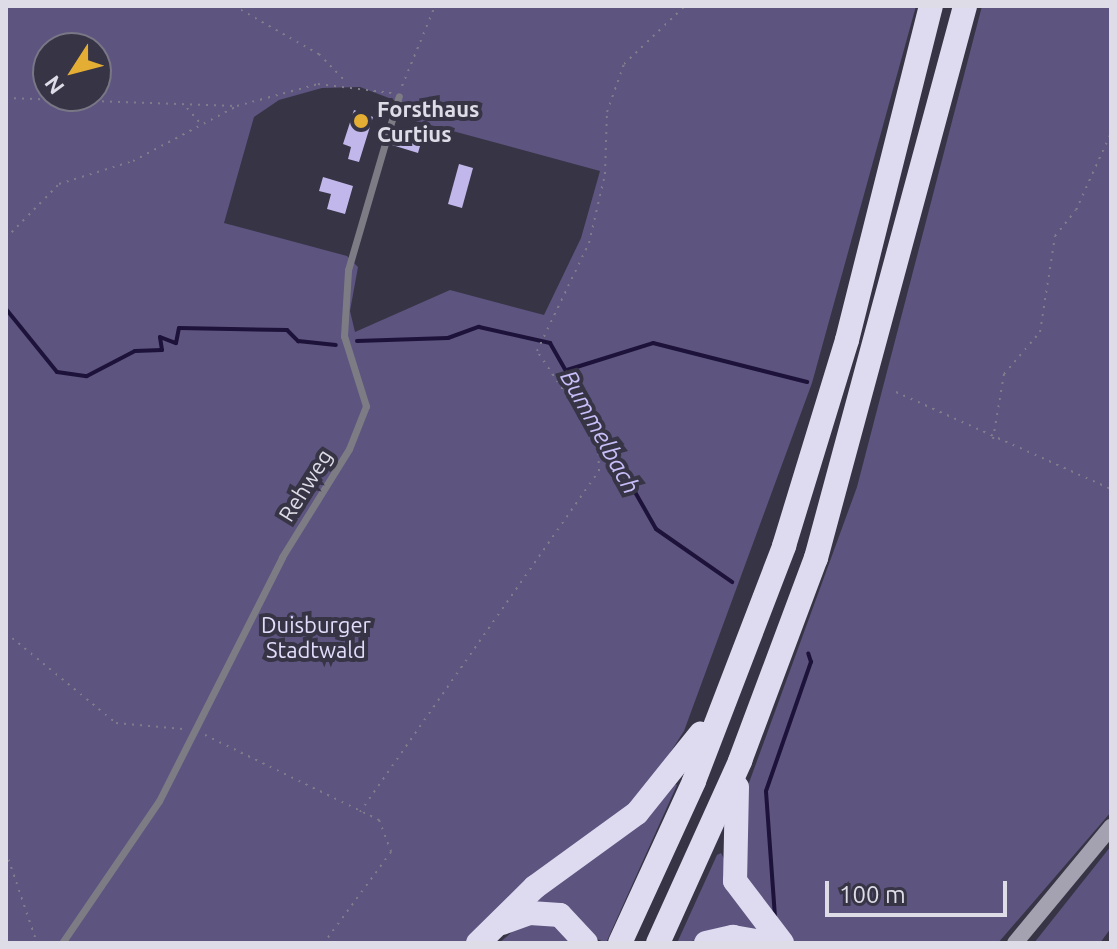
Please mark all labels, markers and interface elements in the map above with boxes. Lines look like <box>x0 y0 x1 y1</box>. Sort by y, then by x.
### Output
north arrow <box>32 32 112 112</box>
text: N <box>39 71 69 99</box>
place label: Forsthaus Curtius <box>377 95 479 146</box>
marker: Forsthaus Curtius <box>352 112 370 130</box>
water label: Bummelbach <box>554 365 646 499</box>
street label: Rehweg <box>273 444 337 526</box>
park label: Duisburger Stadtwald <box>261 611 371 662</box>
scale bar <box>829 865 1011 915</box>
text: 100 m <box>839 881 906 908</box>

